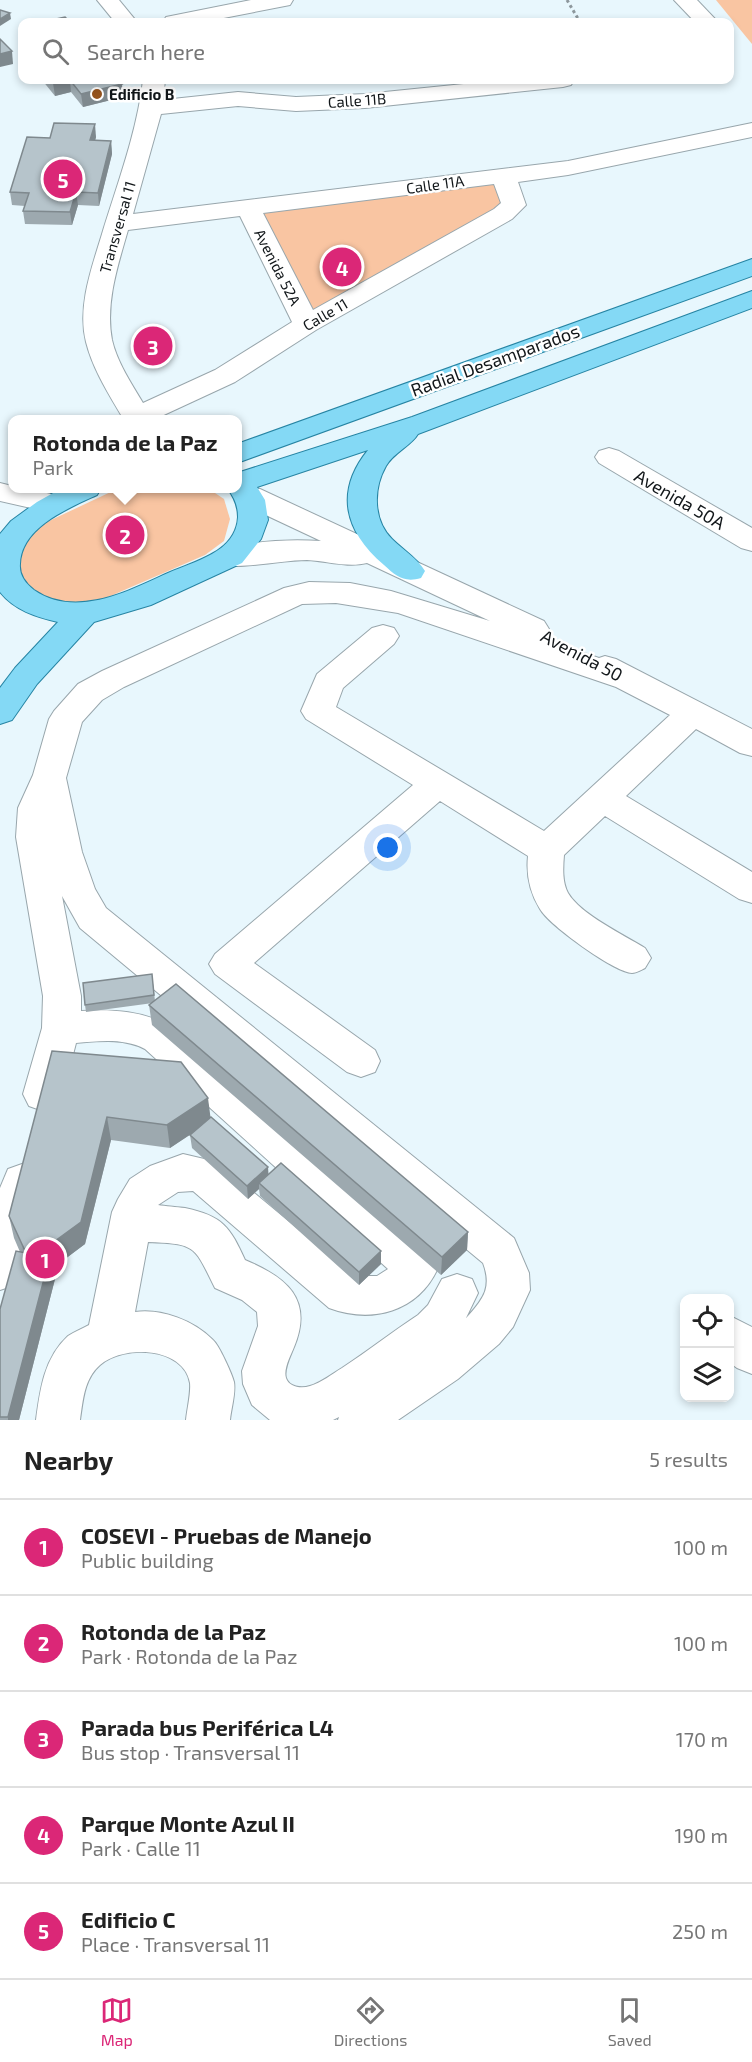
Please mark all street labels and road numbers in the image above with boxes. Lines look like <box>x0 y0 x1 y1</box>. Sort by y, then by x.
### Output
street label: Calle 11B <box>327 89 387 111</box>
street label: Calle 11A <box>405 171 466 197</box>
street label: Transversal 11 <box>95 179 139 275</box>
street label: Avenida 52A <box>251 226 305 309</box>
street label: Calle 11 <box>299 294 351 334</box>
street label: Radial Desamparados <box>408 319 582 401</box>
street label: Avenida 50A <box>631 464 730 534</box>
street label: Avenida 50 <box>537 624 627 686</box>

